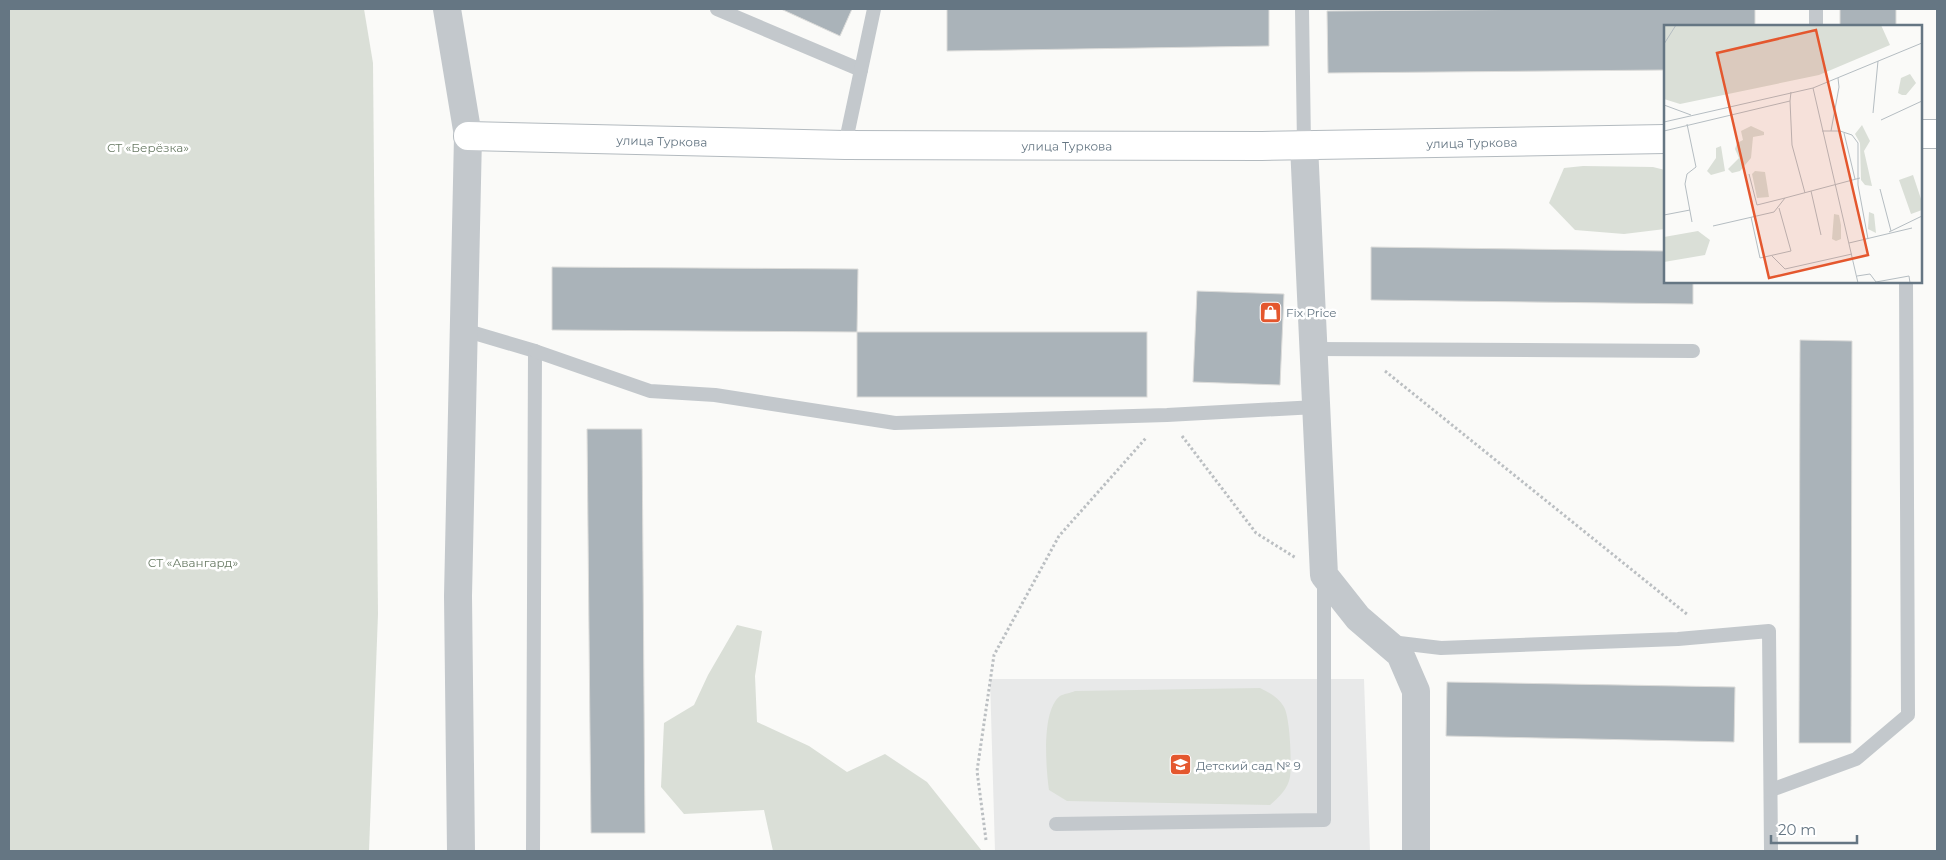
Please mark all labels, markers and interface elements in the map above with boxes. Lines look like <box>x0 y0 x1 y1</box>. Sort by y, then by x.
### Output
inset map <box>1664 25 1921 282</box>
street label: улица Туркова <box>615 132 708 149</box>
street label: улица Туркова <box>1425 134 1517 151</box>
street label: улица Туркова <box>1020 138 1112 153</box>
park label: СТ «Берёзка» <box>107 140 189 155</box>
shop icon: Fix Price <box>1258 300 1282 324</box>
place label: Fix Price <box>1286 305 1337 320</box>
park label: СТ «Авангард» <box>148 555 238 570</box>
school or university icon: Детский сад № 9 <box>1168 753 1192 777</box>
place label: Детский сад № 9 <box>1196 758 1301 773</box>
scale bar <box>1771 812 1857 844</box>
text: 20 m <box>1778 820 1816 839</box>

